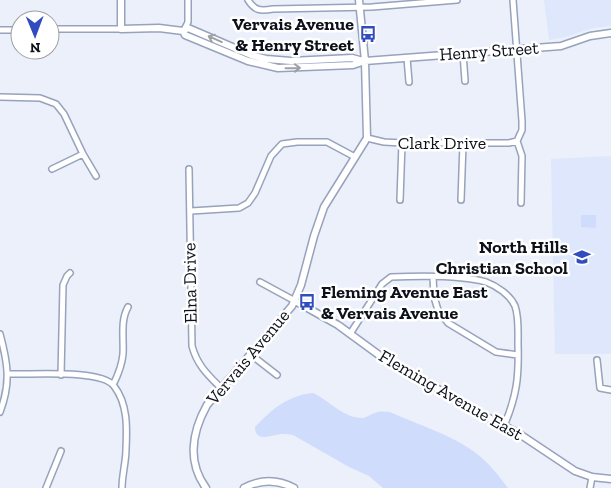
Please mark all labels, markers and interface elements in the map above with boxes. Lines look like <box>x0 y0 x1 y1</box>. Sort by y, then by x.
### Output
north arrow <box>10 10 60 60</box>
place label: Vervais Avenue & Henry Street <box>232 13 355 56</box>
bus stop icon: Vervais Avenue & Henry Street <box>358 24 378 44</box>
one-way arrow <box>208 34 223 43</box>
street label: Henry Street <box>438 37 540 65</box>
text: N <box>29 39 41 56</box>
one-way arrow <box>285 64 301 73</box>
street label: Clark Drive <box>398 132 486 154</box>
place label: North Hills Christian School <box>436 236 568 279</box>
street label: Elna Drive <box>178 242 202 324</box>
school or university icon: North Hills Christian School <box>572 247 592 267</box>
place label: Fleming Avenue East & Vervais Avenue <box>321 281 489 324</box>
bus stop icon: Fleming Avenue East & Vervais Avenue <box>297 292 317 312</box>
street label: Vervais Avenue <box>201 305 294 410</box>
street label: Fleming Avenue East <box>375 345 527 445</box>

